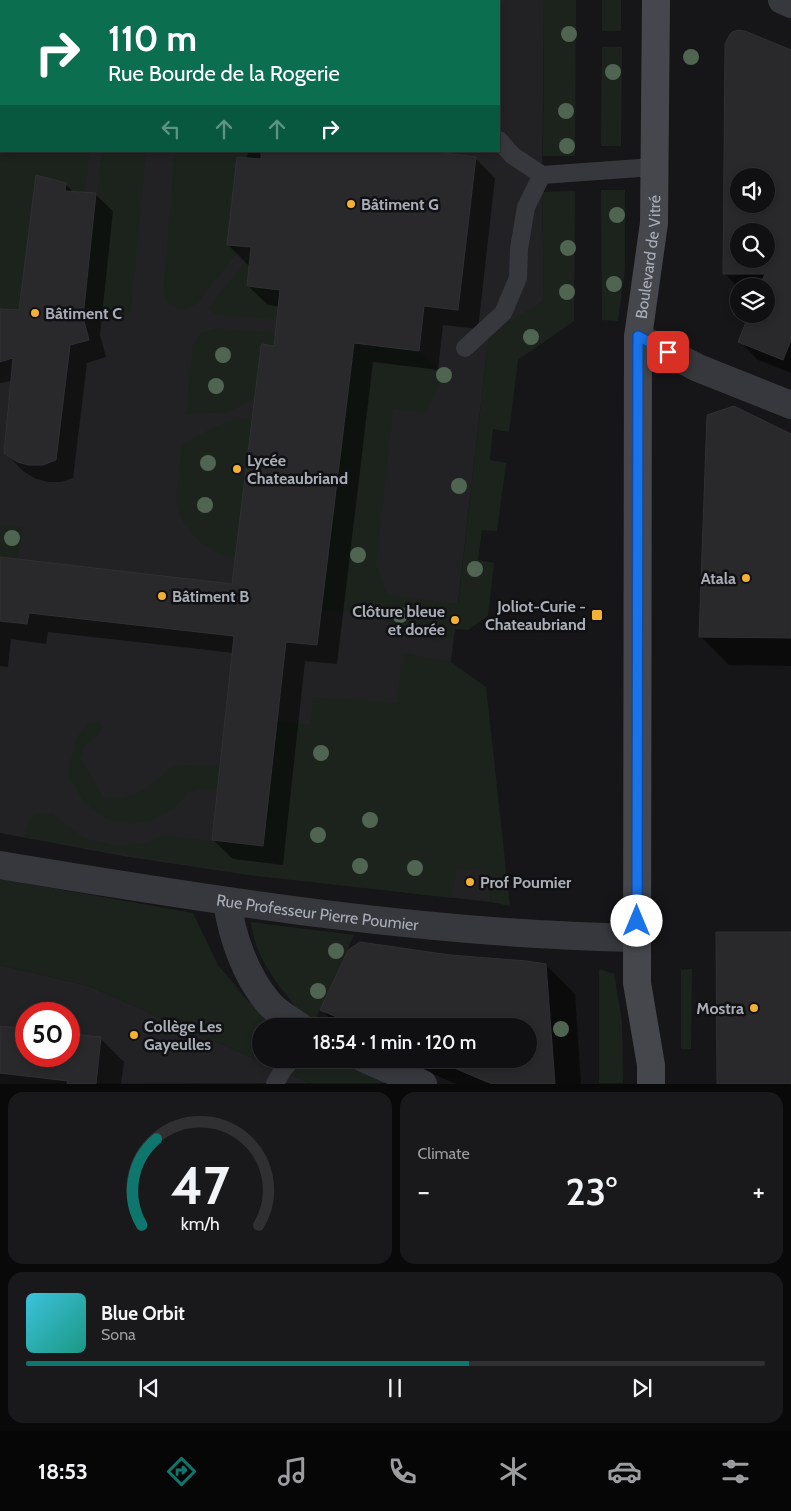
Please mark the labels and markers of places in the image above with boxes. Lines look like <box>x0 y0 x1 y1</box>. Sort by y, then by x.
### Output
place label: Bâtiment G <box>361 195 439 214</box>
marker: Bâtiment G <box>345 198 357 210</box>
place label: Bâtiment C <box>45 304 122 323</box>
marker: Bâtiment C <box>29 307 41 319</box>
pin <box>647 331 689 373</box>
place label: Lycée Chateaubriand <box>247 451 348 488</box>
marker: Lycée Chateaubriand <box>231 463 243 475</box>
place label: Atala <box>701 569 736 588</box>
marker: Atala <box>740 572 752 584</box>
place label: Bâtiment B <box>172 587 249 606</box>
marker: Bâtiment B <box>156 590 168 602</box>
place label: Joliot-Curie - Chateaubriand <box>485 597 586 634</box>
place label: Clôture bleue et dorée <box>352 602 445 639</box>
marker: Joliot-Curie - Chateaubriand <box>590 608 604 622</box>
marker: Clôture bleue et dorée <box>449 614 461 626</box>
place label: Prof Poumier <box>480 873 572 892</box>
marker: Prof Poumier <box>464 876 476 888</box>
place label: Mostra <box>696 999 744 1018</box>
marker: Mostra <box>748 1002 760 1014</box>
place label: Collège Les Gayeulles <box>144 1017 222 1054</box>
marker: Collège Les Gayeulles <box>128 1029 140 1041</box>

